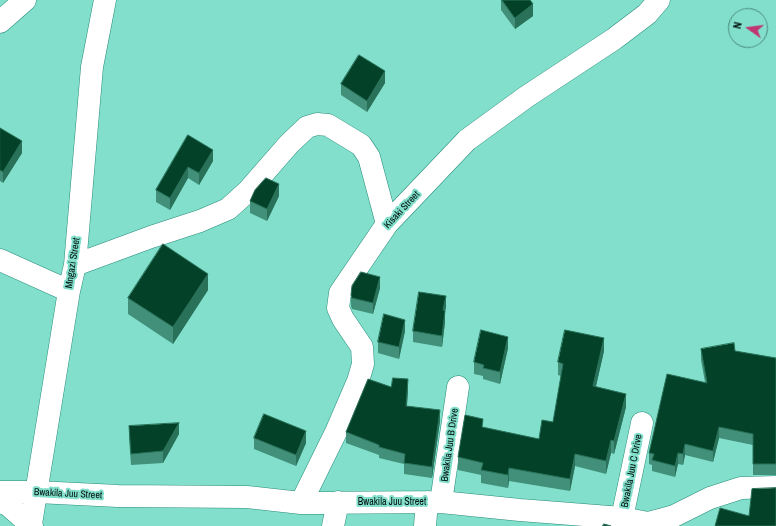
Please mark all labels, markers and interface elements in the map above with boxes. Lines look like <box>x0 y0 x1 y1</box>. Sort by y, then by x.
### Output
north arrow <box>728 8 768 48</box>
text: N <box>730 20 745 30</box>
street label: Kisaki Street <box>382 189 422 231</box>
street label: Mngazi Street <box>63 237 83 289</box>
street label: Bwakila Juu B Drive <box>439 408 461 482</box>
street label: Bwakila Juu C Drive <box>619 433 645 509</box>
street label: Bwakila Juu Street <box>34 486 102 502</box>
street label: Bwakila Juu Street <box>358 496 426 508</box>

